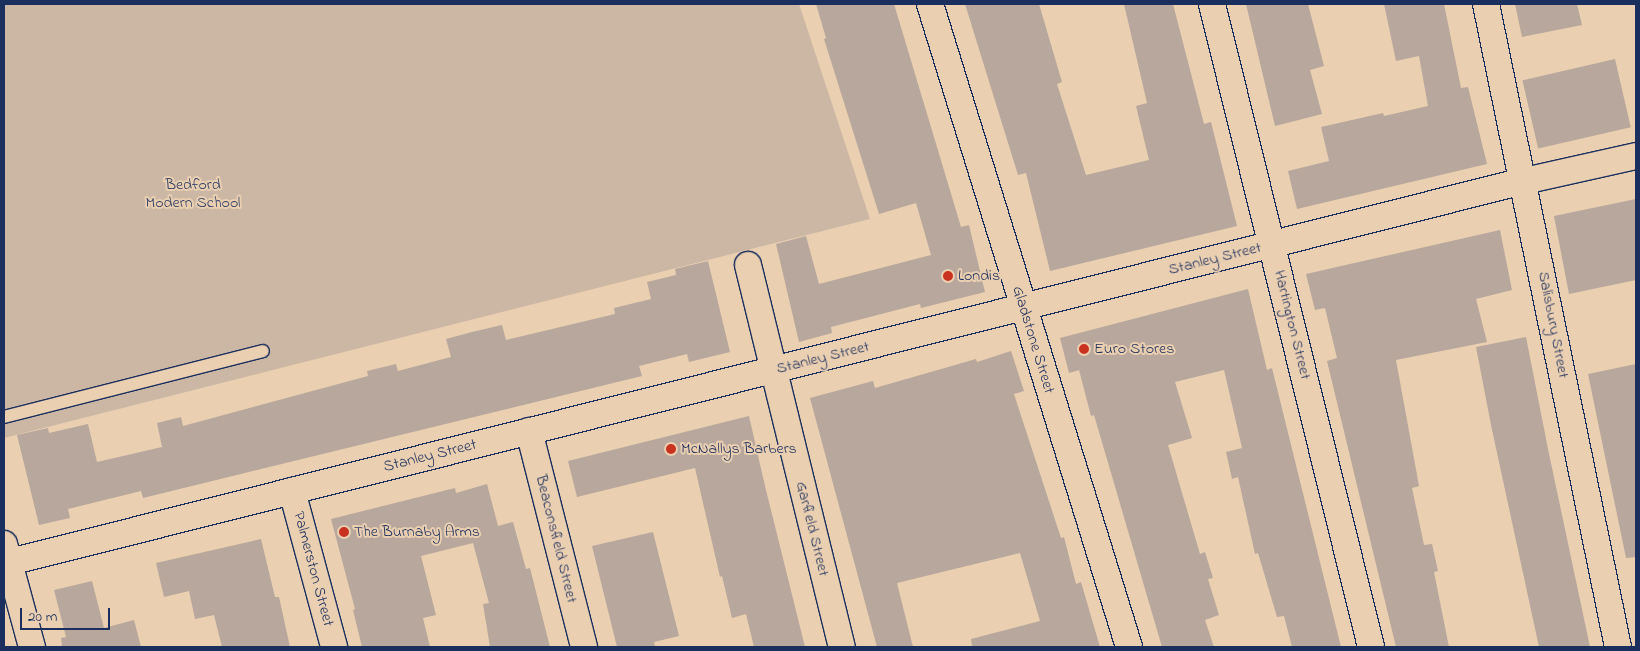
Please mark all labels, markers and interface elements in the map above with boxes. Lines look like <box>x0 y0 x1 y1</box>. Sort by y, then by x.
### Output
park label: Bedford Modern School <box>146 175 240 213</box>
street label: Stanley Street <box>1166 238 1264 280</box>
place label: Londis <box>958 266 1000 286</box>
street label: Hartington Street <box>1269 268 1315 382</box>
marker: Londis <box>942 270 954 282</box>
street label: Salisbury Street <box>1533 270 1573 380</box>
street label: Gladstone Street <box>1008 284 1058 396</box>
street label: Stanley Street <box>774 337 872 379</box>
place label: Euro Stores <box>1094 339 1174 359</box>
marker: Euro Stores <box>1078 343 1090 355</box>
street label: Stanley Street <box>381 435 479 477</box>
place label: McNallys Barbers <box>681 439 797 459</box>
marker: McNallys Barbers <box>665 443 677 455</box>
street label: Beaconsfield Street <box>531 473 581 605</box>
street label: Garfield Street <box>791 480 833 578</box>
street label: Palmerston Street <box>288 509 338 629</box>
place label: The Burnaby Arms <box>354 522 480 542</box>
marker: The Burnaby Arms <box>338 526 350 538</box>
scale bar <box>22 598 112 630</box>
text: 20 m <box>28 606 57 628</box>

